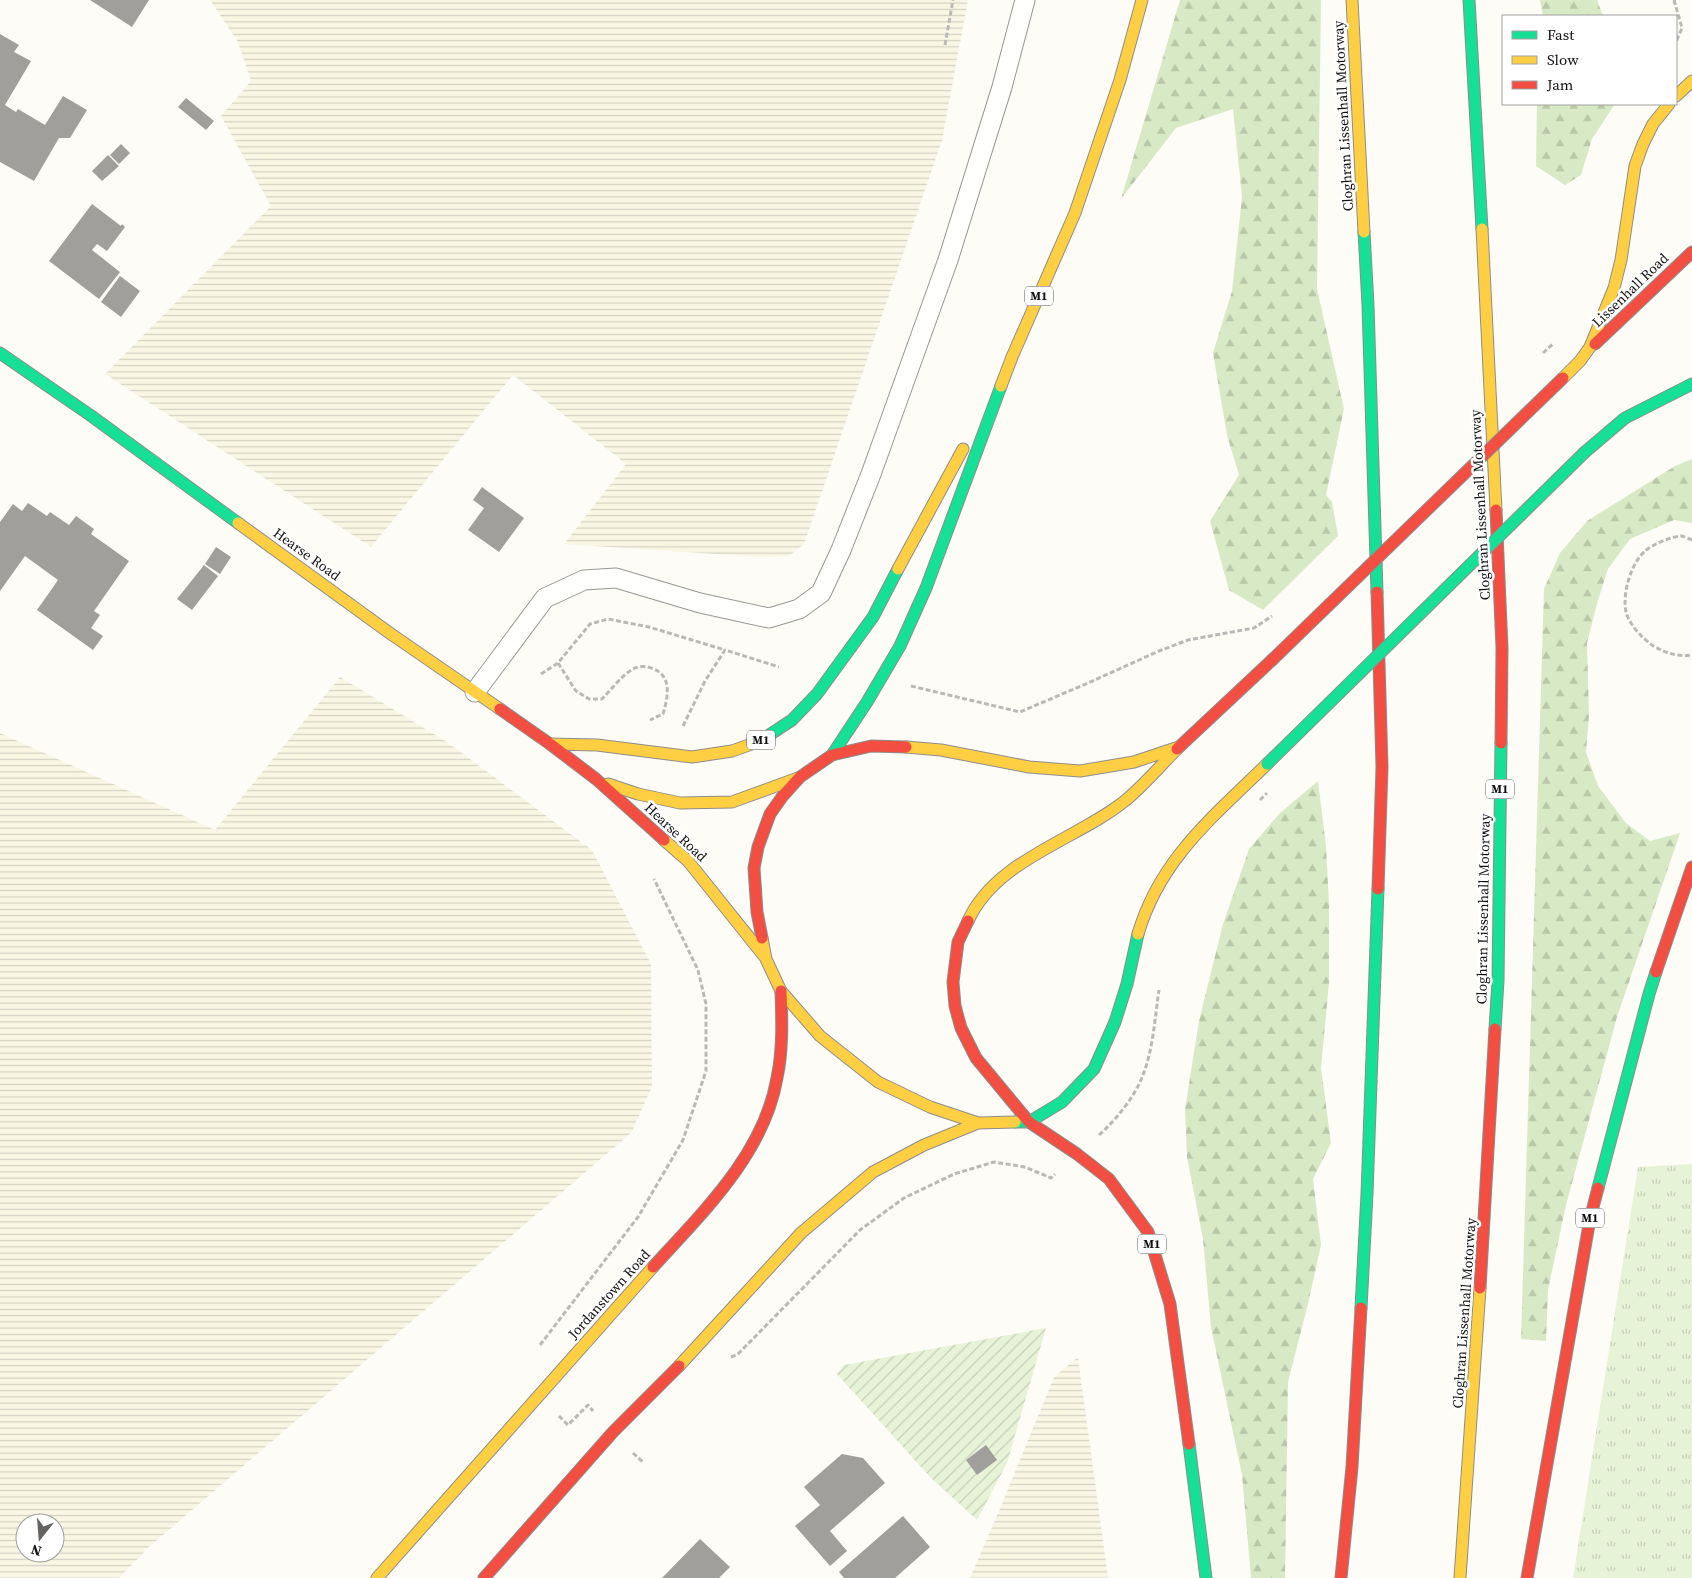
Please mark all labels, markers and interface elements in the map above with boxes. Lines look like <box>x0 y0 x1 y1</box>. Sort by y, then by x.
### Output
legend <box>1502 15 1677 105</box>
street label: Cloghran Lissenhall Motorway <box>1328 19 1358 212</box>
text: Fast <box>1547 24 1574 45</box>
text: Slow <box>1547 49 1579 70</box>
text: Jam <box>1546 74 1574 95</box>
street label: Lissenhall Road <box>1587 248 1673 332</box>
road number: M1 <box>1025 286 1053 306</box>
street label: Cloghran Lissenhall Motorway <box>1465 408 1495 601</box>
street label: Hearse Road <box>269 523 345 585</box>
road number: M1 <box>747 730 775 750</box>
road number: M1 <box>1486 780 1514 799</box>
street label: Hearse Road <box>640 798 712 866</box>
street label: Cloghran Lissenhall Motorway <box>1471 812 1495 1005</box>
road number: M1 <box>1576 1208 1604 1228</box>
street label: Cloghran Lissenhall Motorway <box>1447 1216 1481 1409</box>
road number: M1 <box>1138 1234 1166 1254</box>
street label: Jordanstown Road <box>563 1245 655 1344</box>
north arrow <box>15 1513 65 1563</box>
text: N <box>28 1539 44 1561</box>

